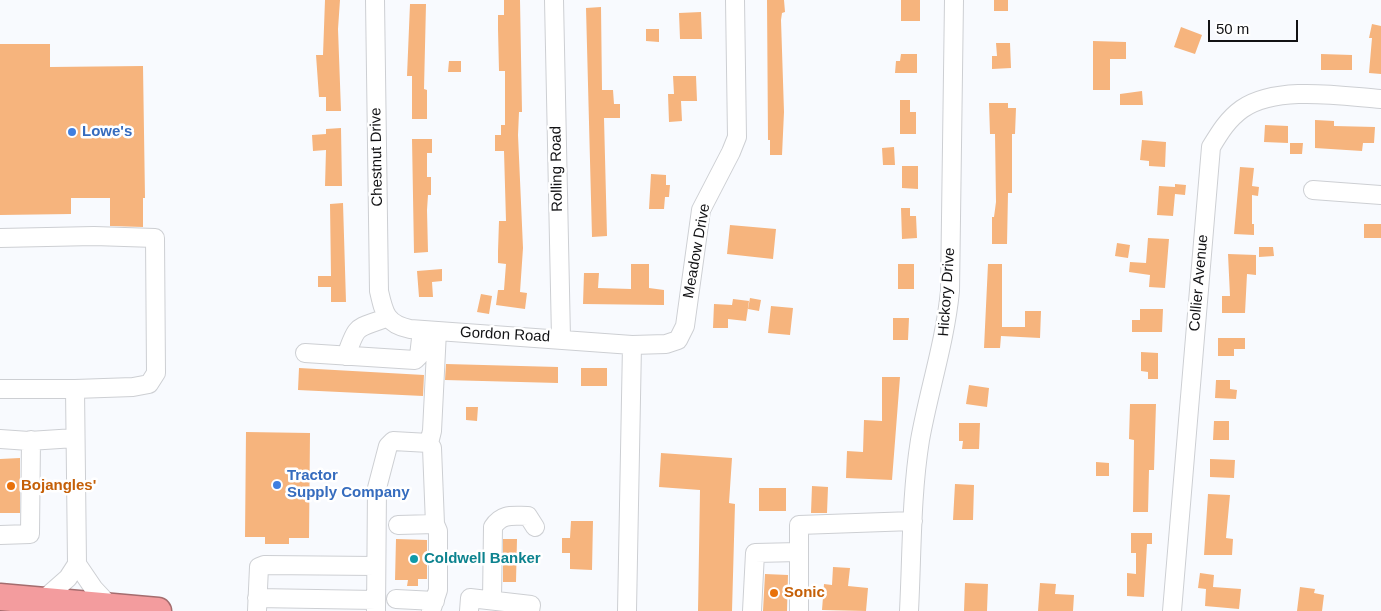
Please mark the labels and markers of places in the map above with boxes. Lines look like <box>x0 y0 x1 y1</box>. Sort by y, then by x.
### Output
place label: Lowe's <box>82 123 132 141</box>
marker: Lowe's <box>66 126 78 138</box>
place label: Tractor Supply Company <box>287 467 410 502</box>
place label: Bojangles' <box>21 477 96 495</box>
marker: Tractor Supply Company <box>271 479 283 491</box>
marker: Bojangles' <box>5 480 17 492</box>
place label: Coldwell Banker <box>424 550 541 568</box>
marker: Coldwell Banker <box>408 553 420 565</box>
place label: Sonic <box>784 584 825 602</box>
marker: Sonic <box>768 587 780 599</box>

